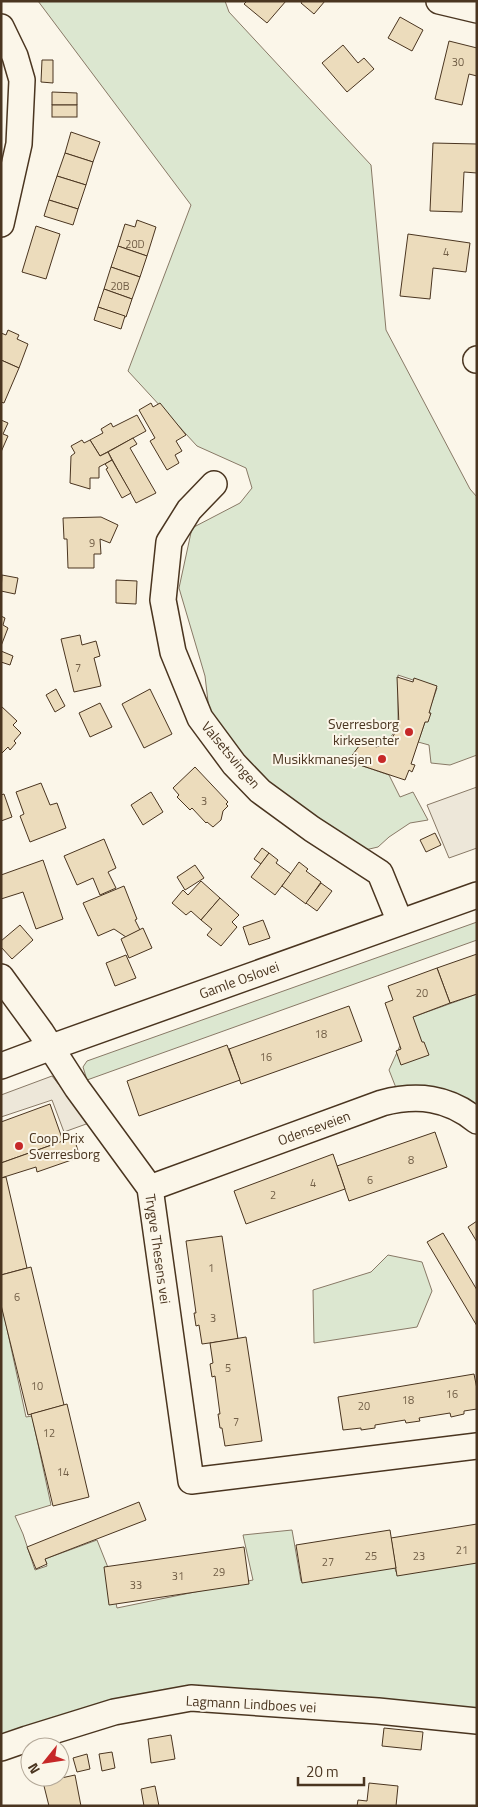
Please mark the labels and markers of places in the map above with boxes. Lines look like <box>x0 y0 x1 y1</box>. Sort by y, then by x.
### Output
place label: Sverresborg kirkesenter <box>328 713 399 750</box>
marker: Sverresborg kirkesenter <box>403 726 415 738</box>
place label: Musikkmanesjen <box>272 748 372 769</box>
marker: Musikkmanesjen <box>376 753 388 765</box>
place label: Coop Prix Sverresborg <box>29 1127 100 1164</box>
marker: Coop Prix Sverresborg <box>13 1140 25 1152</box>

